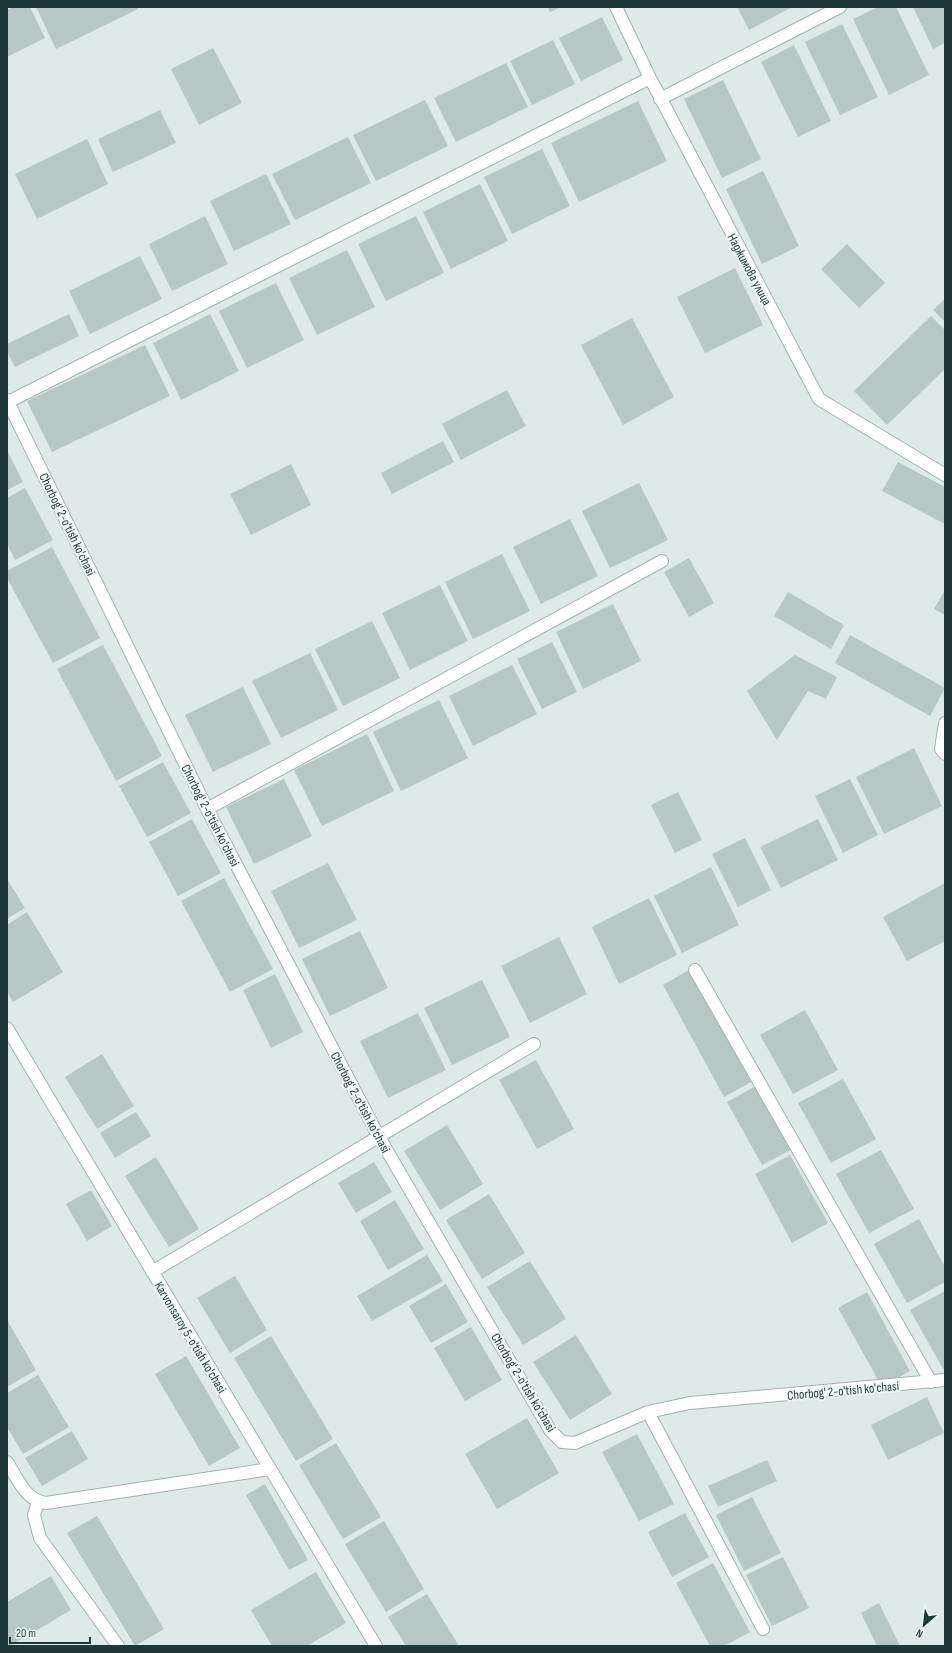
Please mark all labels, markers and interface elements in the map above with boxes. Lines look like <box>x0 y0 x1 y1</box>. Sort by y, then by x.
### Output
street label: Наджимова улица <box>724 231 775 308</box>
street label: Chorbog' 2-o'tish ko'chasi <box>35 470 99 578</box>
street label: Chorbog' 2-o'tish ko'chasi <box>177 762 243 869</box>
street label: Chorbog' 2-o'tish ko'chasi <box>327 1049 394 1156</box>
street label: Karvonsaroy 5-o'tish ko'chasi <box>151 1279 230 1396</box>
street label: Chorbog' 2-o'tish ko'chasi <box>487 1330 559 1435</box>
street label: Chorbog' 2-o'tish ko'chasi <box>786 1378 900 1404</box>
north arrow <box>904 1605 944 1645</box>
scale bar <box>10 1619 90 1645</box>
text: 20 m <box>16 1626 36 1641</box>
text: N <box>914 1626 925 1641</box>

